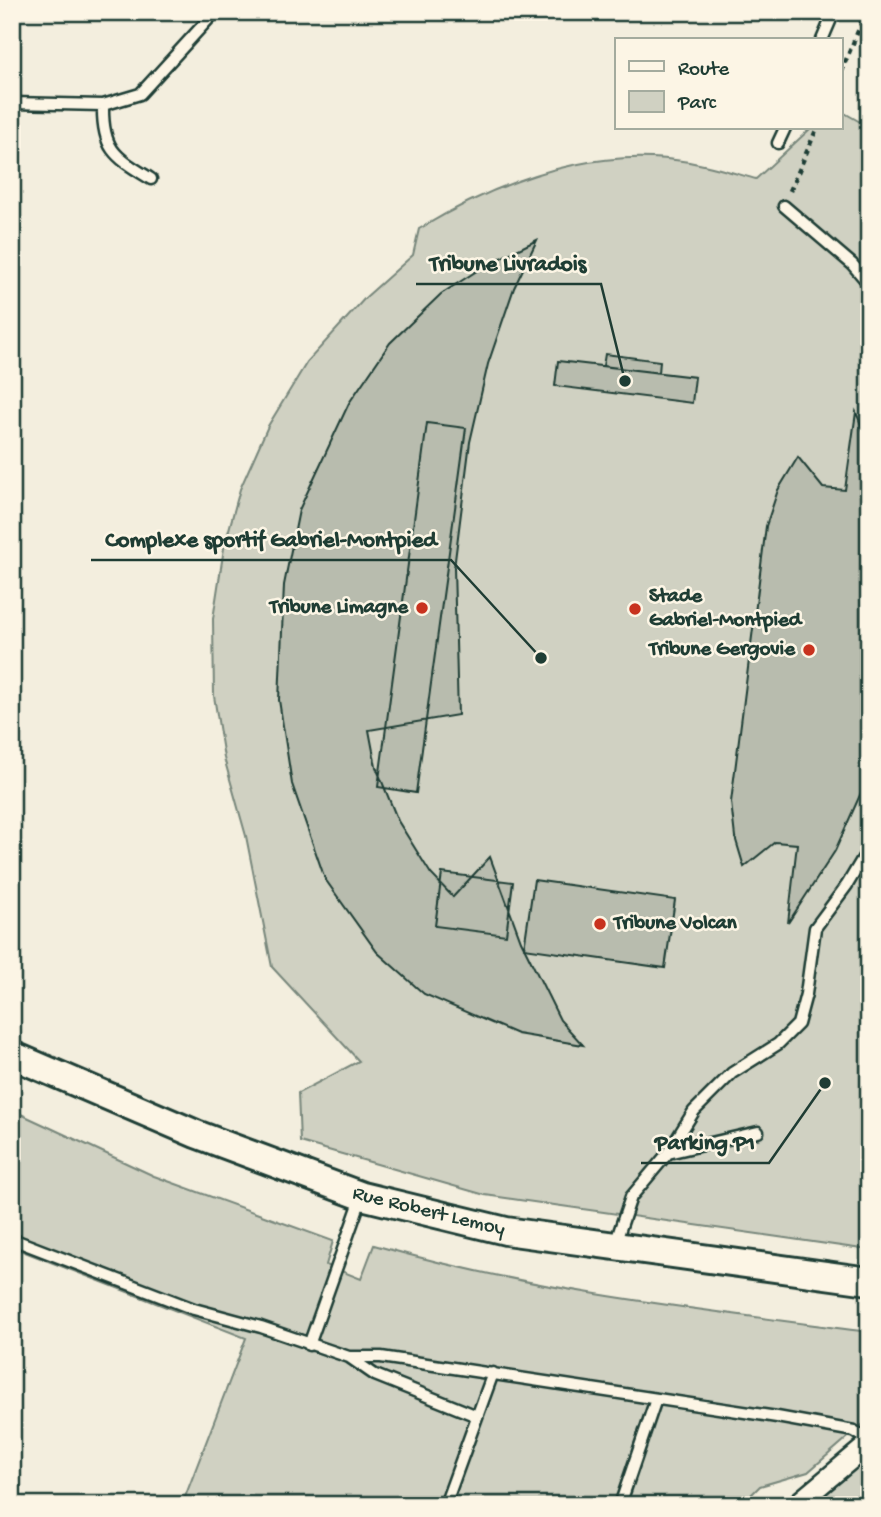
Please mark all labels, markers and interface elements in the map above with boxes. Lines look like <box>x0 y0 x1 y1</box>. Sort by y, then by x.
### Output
legend <box>615 38 842 130</box>
text: Route <box>678 58 730 83</box>
text: Parc <box>677 92 717 117</box>
callout: Tribune Livradois <box>416 240 601 284</box>
text: Tribune Livradois <box>428 252 588 279</box>
callout: Complexe sportif Gabriel-Montpied <box>91 516 451 560</box>
text: Complexe sportif Gabriel-Montpied <box>105 528 439 555</box>
place label: Stade Gabriel-Montpied <box>649 585 804 634</box>
place label: Tribune Limagne <box>268 596 409 621</box>
marker: Tribune Limagne <box>414 600 430 616</box>
marker: Stade Gabriel-Montpied <box>627 601 643 617</box>
place label: Tribune Gergovie <box>647 638 796 663</box>
marker: Tribune Gergovie <box>801 642 817 658</box>
place label: Tribune Volcan <box>612 912 738 937</box>
marker: Tribune Volcan <box>592 916 608 932</box>
callout: Parking P1 <box>641 1119 769 1163</box>
text: Parking P1 <box>653 1131 755 1158</box>
street label: Rue Robert Lemoy <box>349 1181 507 1243</box>

